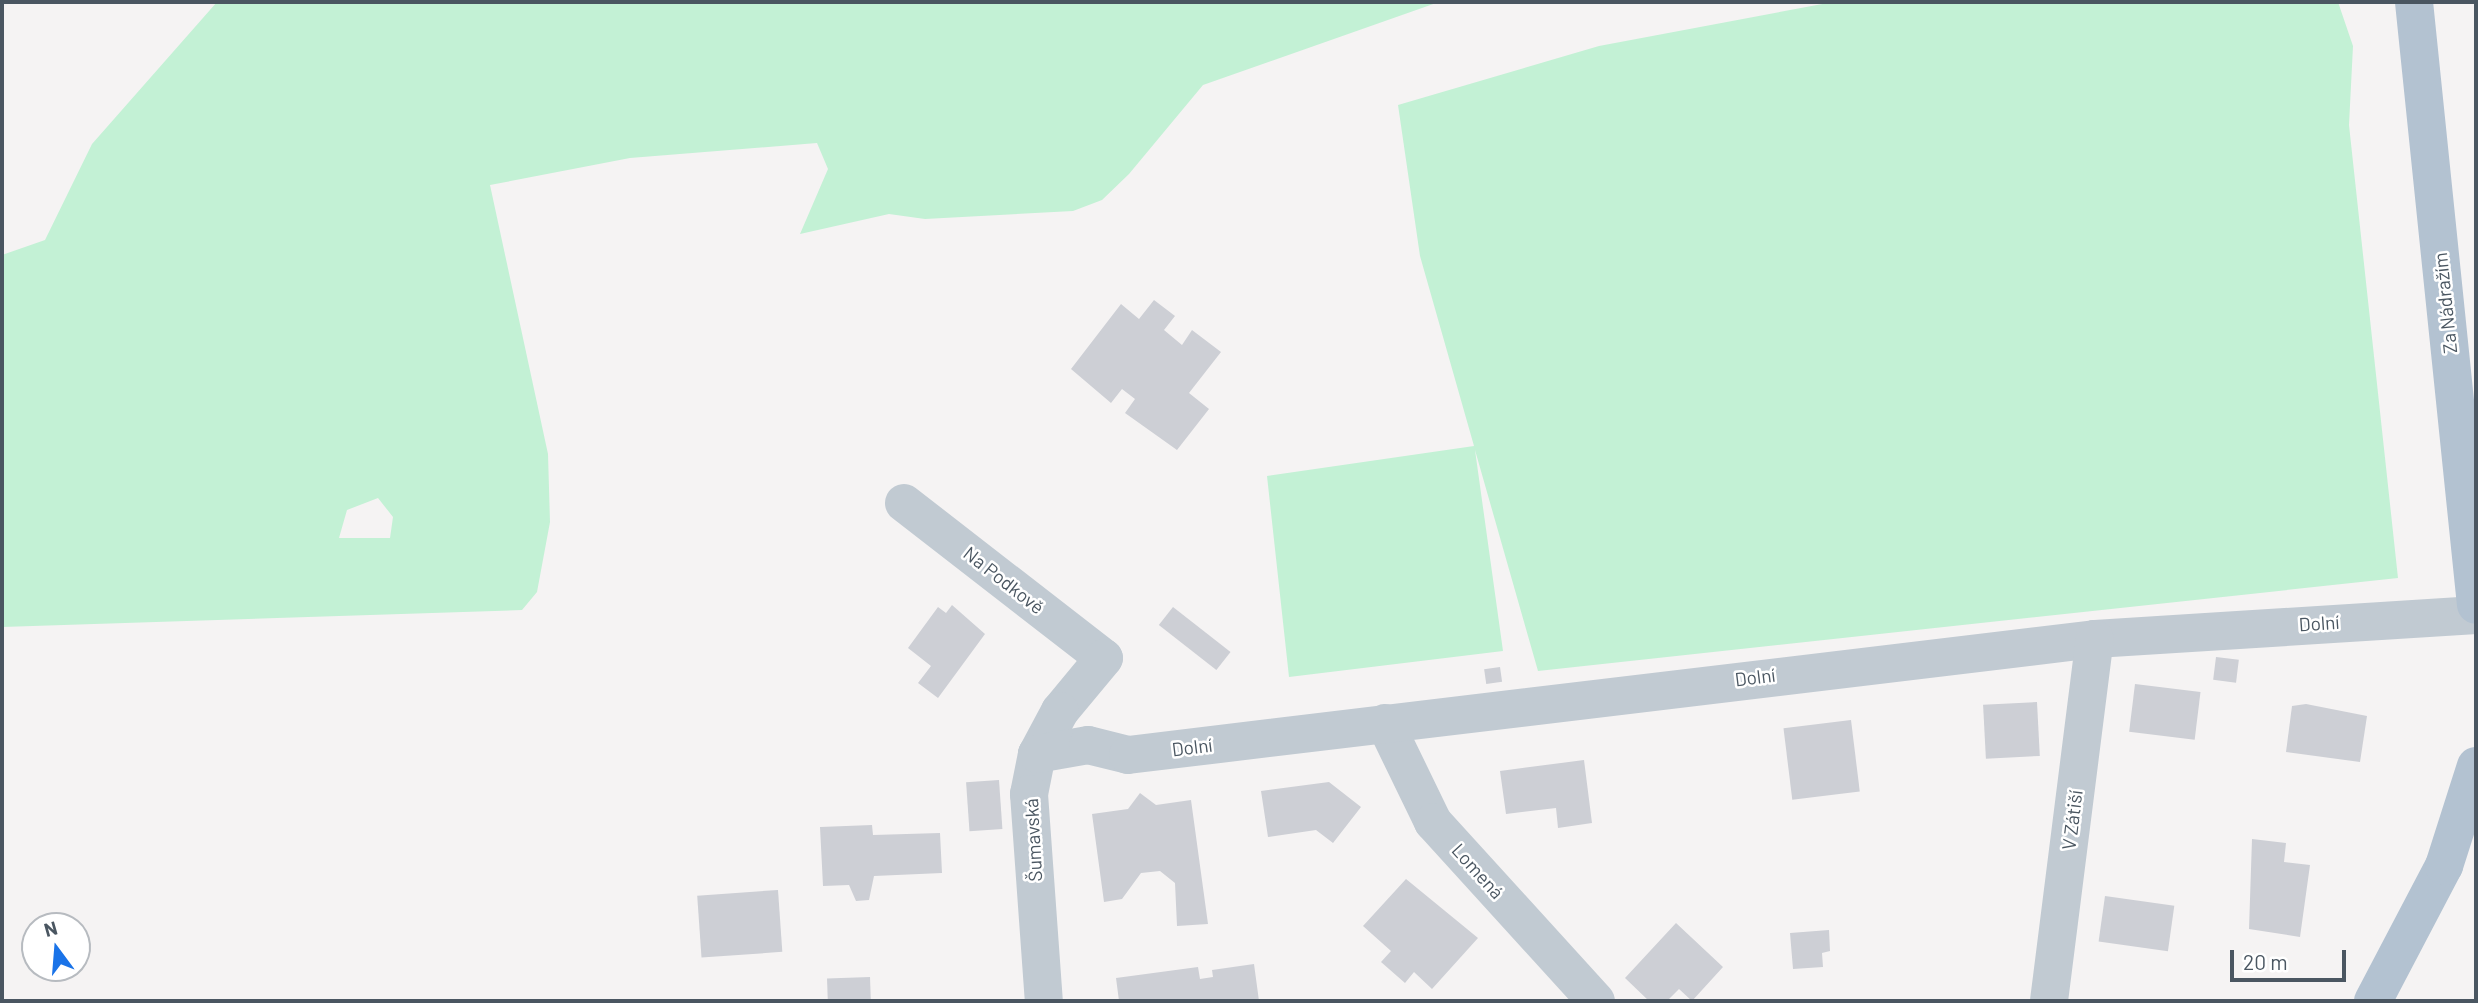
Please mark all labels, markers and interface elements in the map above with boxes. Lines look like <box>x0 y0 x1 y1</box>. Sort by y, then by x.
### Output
street label: Za Nádražím <box>2428 251 2462 355</box>
street label: Na Podkově <box>959 541 1049 619</box>
street label: Dolní <box>2298 610 2340 636</box>
street label: Dolní <box>1733 663 1777 691</box>
street label: Dolní <box>1170 733 1214 761</box>
street label: V Zátiší <box>2057 789 2087 851</box>
street label: Šumavská <box>1019 798 1047 882</box>
street label: Lomená <box>1447 839 1509 903</box>
north arrow <box>21 912 91 982</box>
text: N <box>41 915 60 941</box>
scale bar <box>2233 936 2348 980</box>
text: 20 m <box>2243 949 2288 974</box>

